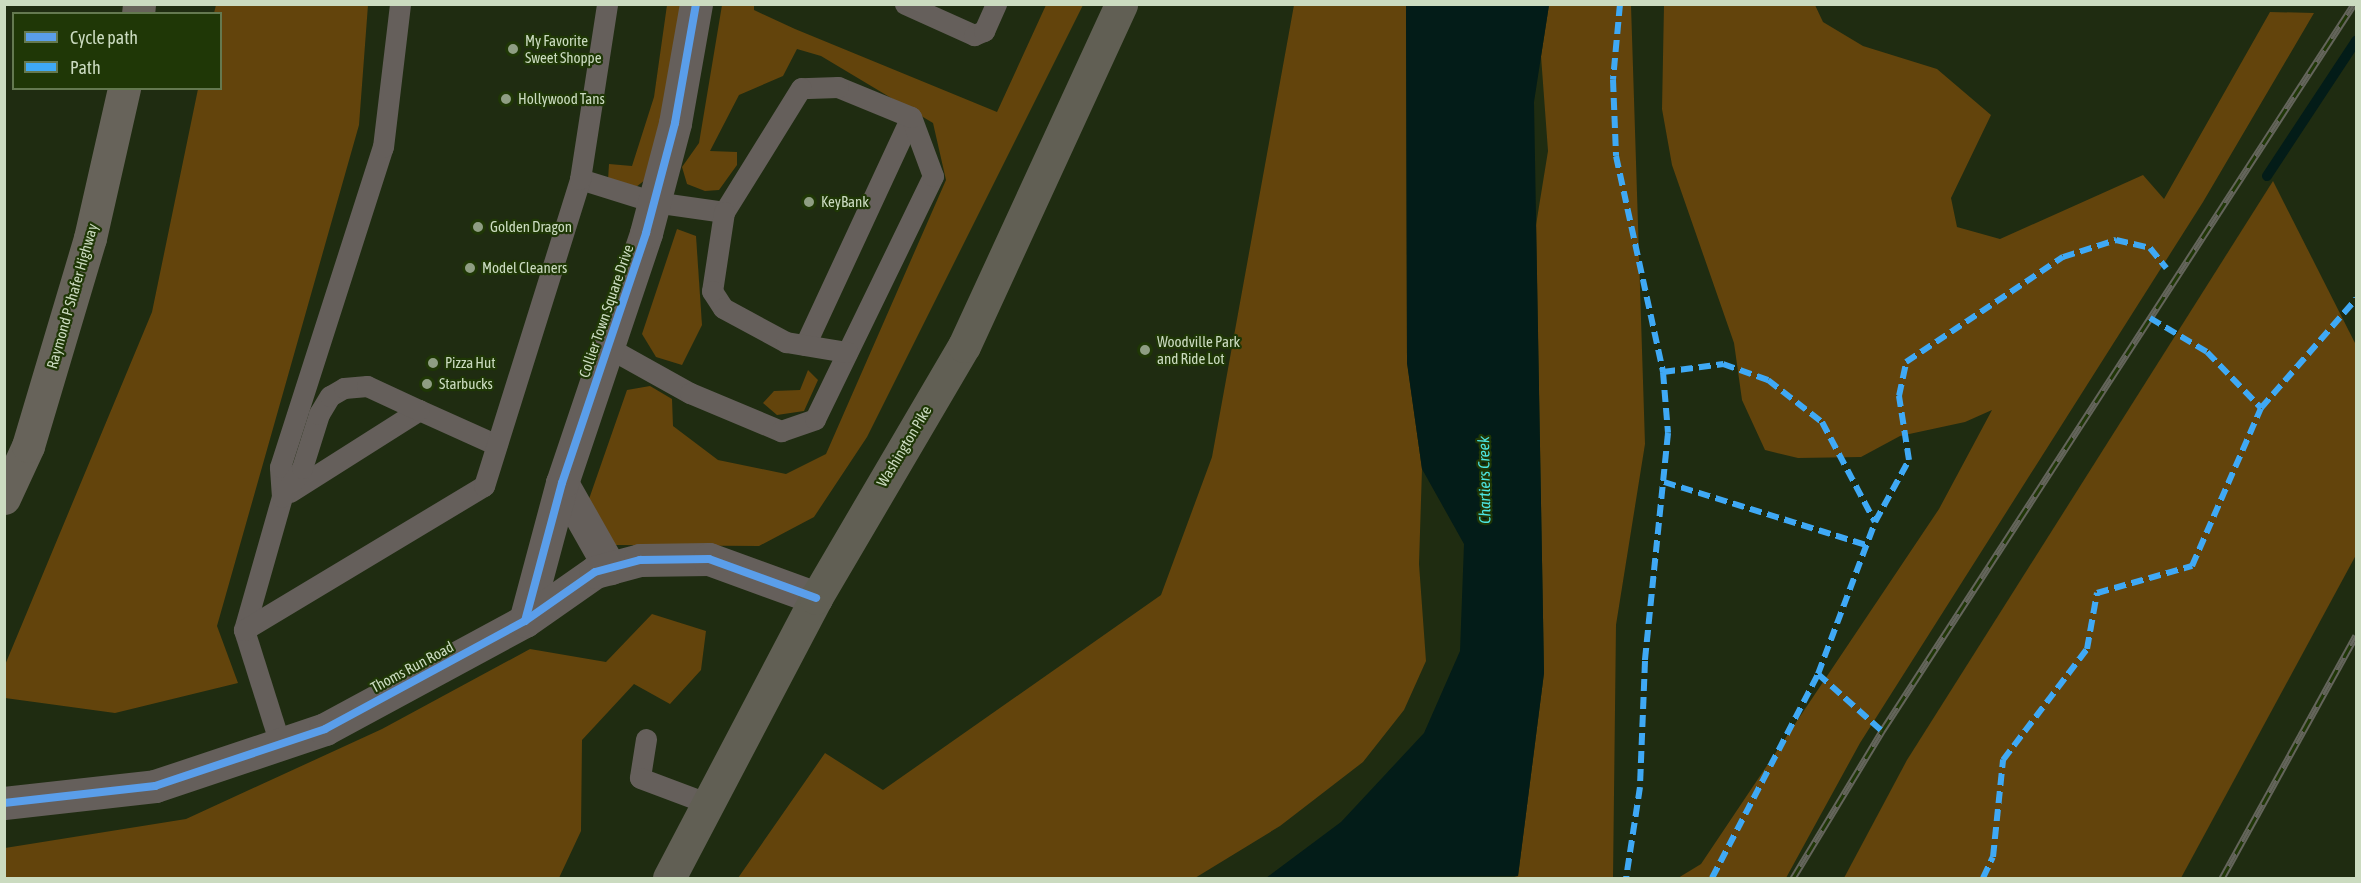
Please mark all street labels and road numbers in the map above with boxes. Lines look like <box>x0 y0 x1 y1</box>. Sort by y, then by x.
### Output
street label: Raymond P Shafer Highway <box>43 221 101 371</box>
street label: Collier Town Square Drive <box>575 242 637 380</box>
street label: Washington Pike <box>873 402 935 490</box>
street label: Thoms Run Road <box>367 638 457 696</box>

